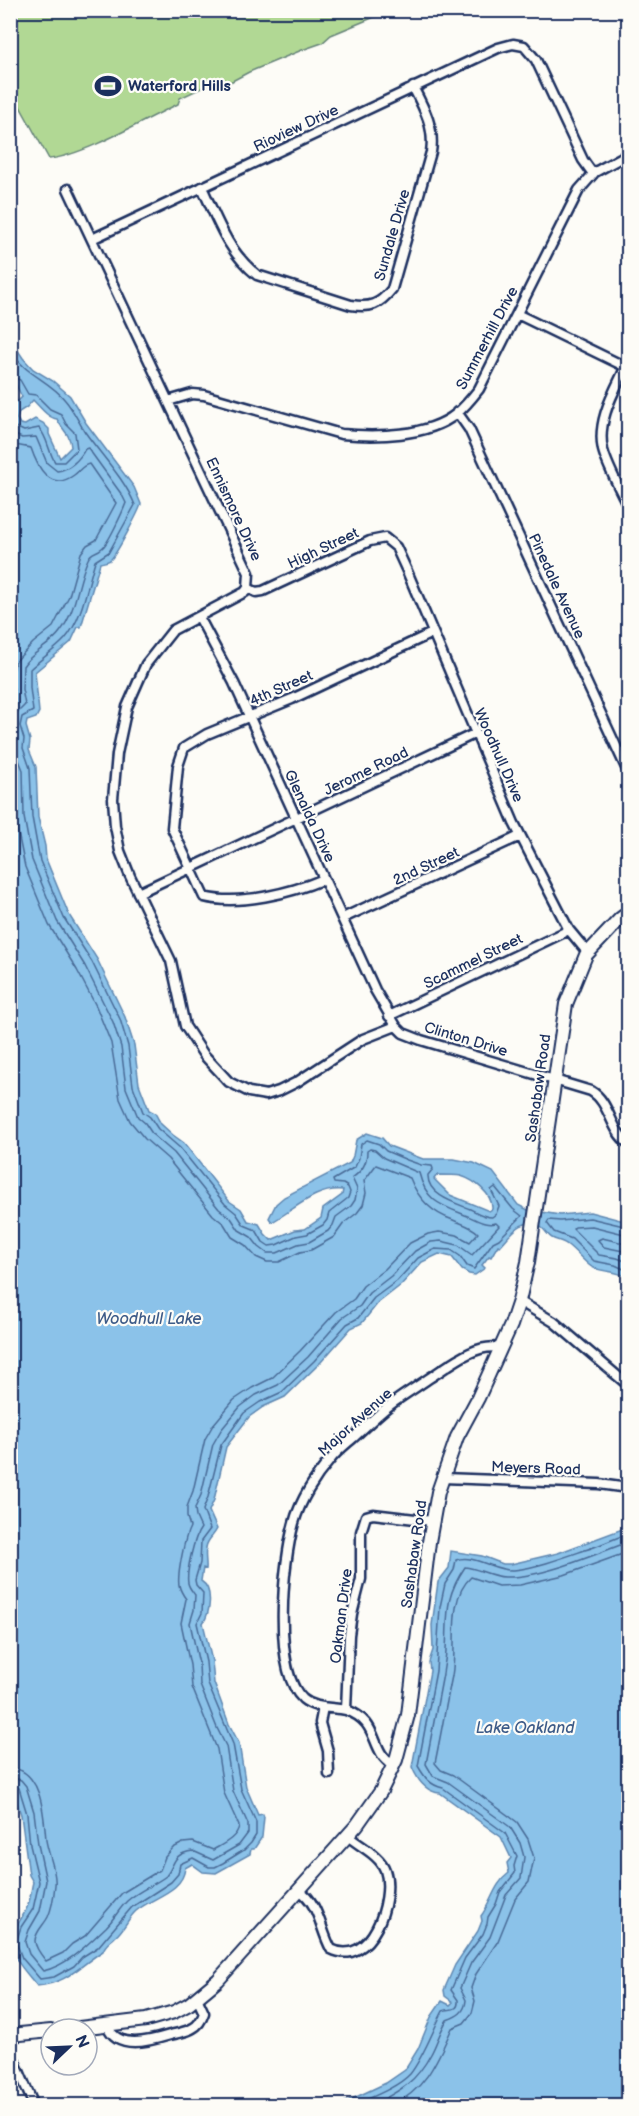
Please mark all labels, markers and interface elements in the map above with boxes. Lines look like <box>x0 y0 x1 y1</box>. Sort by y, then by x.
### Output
sports icon: Waterford Hills <box>93 71 123 101</box>
place label: Waterford Hills <box>128 77 231 96</box>
street label: Rioview Drive <box>251 100 342 156</box>
street label: Sundale Drive <box>370 187 415 283</box>
street label: Summerhill Drive <box>452 283 523 393</box>
street label: Ennismore Drive <box>201 454 266 564</box>
street label: High Street <box>285 524 362 573</box>
street label: Pinedale Avenue <box>524 531 589 642</box>
street label: 4th Street <box>247 666 316 711</box>
street label: Woodhull Drive <box>469 705 528 805</box>
street label: Jerome Road <box>321 743 412 800</box>
street label: Glenalda Drive <box>280 767 339 866</box>
street label: 2nd Street <box>390 843 463 890</box>
street label: Scammel Street <box>421 929 526 994</box>
street label: Clinton Drive <box>422 1018 510 1061</box>
street label: Sashabaw Road <box>521 1033 555 1143</box>
water label: Woodhull Lake <box>96 1310 202 1329</box>
street label: Major Avenue <box>314 1384 396 1461</box>
street label: Meyers Road <box>491 1457 581 1480</box>
street label: Sashabaw Road <box>397 1499 431 1609</box>
street label: Oakman Drive <box>326 1567 357 1665</box>
water label: Lake Oakland <box>476 1719 575 1738</box>
north arrow <box>39 2017 99 2077</box>
text: N <box>70 2032 93 2051</box>

